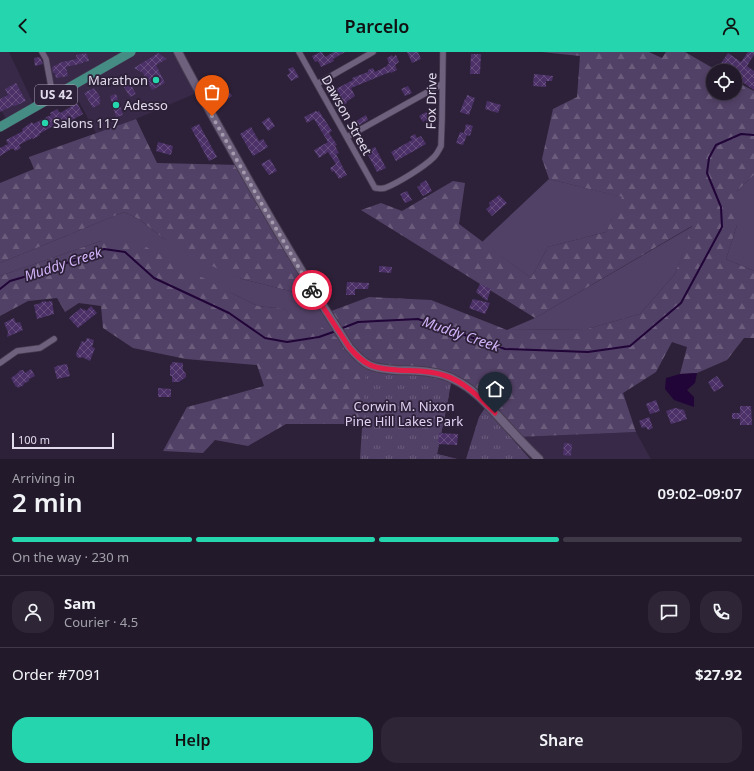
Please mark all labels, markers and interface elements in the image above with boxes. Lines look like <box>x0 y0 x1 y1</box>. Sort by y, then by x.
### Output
text: Parcelo <box>345 14 409 38</box>
icon: back <box>12 15 34 37</box>
icon: person <box>720 15 742 37</box>
map controls <box>706 64 742 100</box>
button: locate <box>706 64 742 100</box>
place label: Marathon <box>88 71 148 89</box>
street label: Dawson Street <box>318 72 377 158</box>
street label: Fox Drive <box>422 72 440 130</box>
marker: Marathon <box>151 75 161 85</box>
pin <box>195 75 229 116</box>
icon: bag <box>201 81 223 103</box>
road number: US 42 <box>35 85 77 105</box>
place label: Adesso <box>124 96 168 114</box>
marker: Adesso <box>111 100 121 110</box>
place label: Salons 117 <box>53 114 119 132</box>
marker: Salons 117 <box>40 118 50 128</box>
water label: Muddy Creek <box>22 242 105 285</box>
courier <box>292 270 332 310</box>
icon: bike <box>301 279 323 301</box>
water label: Muddy Creek <box>420 311 503 356</box>
pin <box>478 372 512 413</box>
icon: home <box>484 378 506 400</box>
park label: Corwin M. Nixon Pine Hill Lakes Park <box>345 397 463 430</box>
scale bar <box>12 431 114 450</box>
text: 100 m <box>18 432 50 447</box>
text: Arriving in <box>12 469 75 487</box>
text: 09:02–09:07 <box>658 483 742 503</box>
text: 2 min <box>12 484 83 520</box>
text: On the way · 230 m <box>12 548 129 566</box>
button: person <box>12 591 54 633</box>
button: chat <box>648 591 690 633</box>
button: phone <box>700 591 742 633</box>
text: Sam <box>64 593 96 613</box>
text: Courier · 4.5 <box>64 613 138 631</box>
text: Order #7091 <box>12 664 101 684</box>
text: $27.92 <box>695 664 742 684</box>
button: Help <box>12 717 373 763</box>
button: Share <box>381 717 742 763</box>

